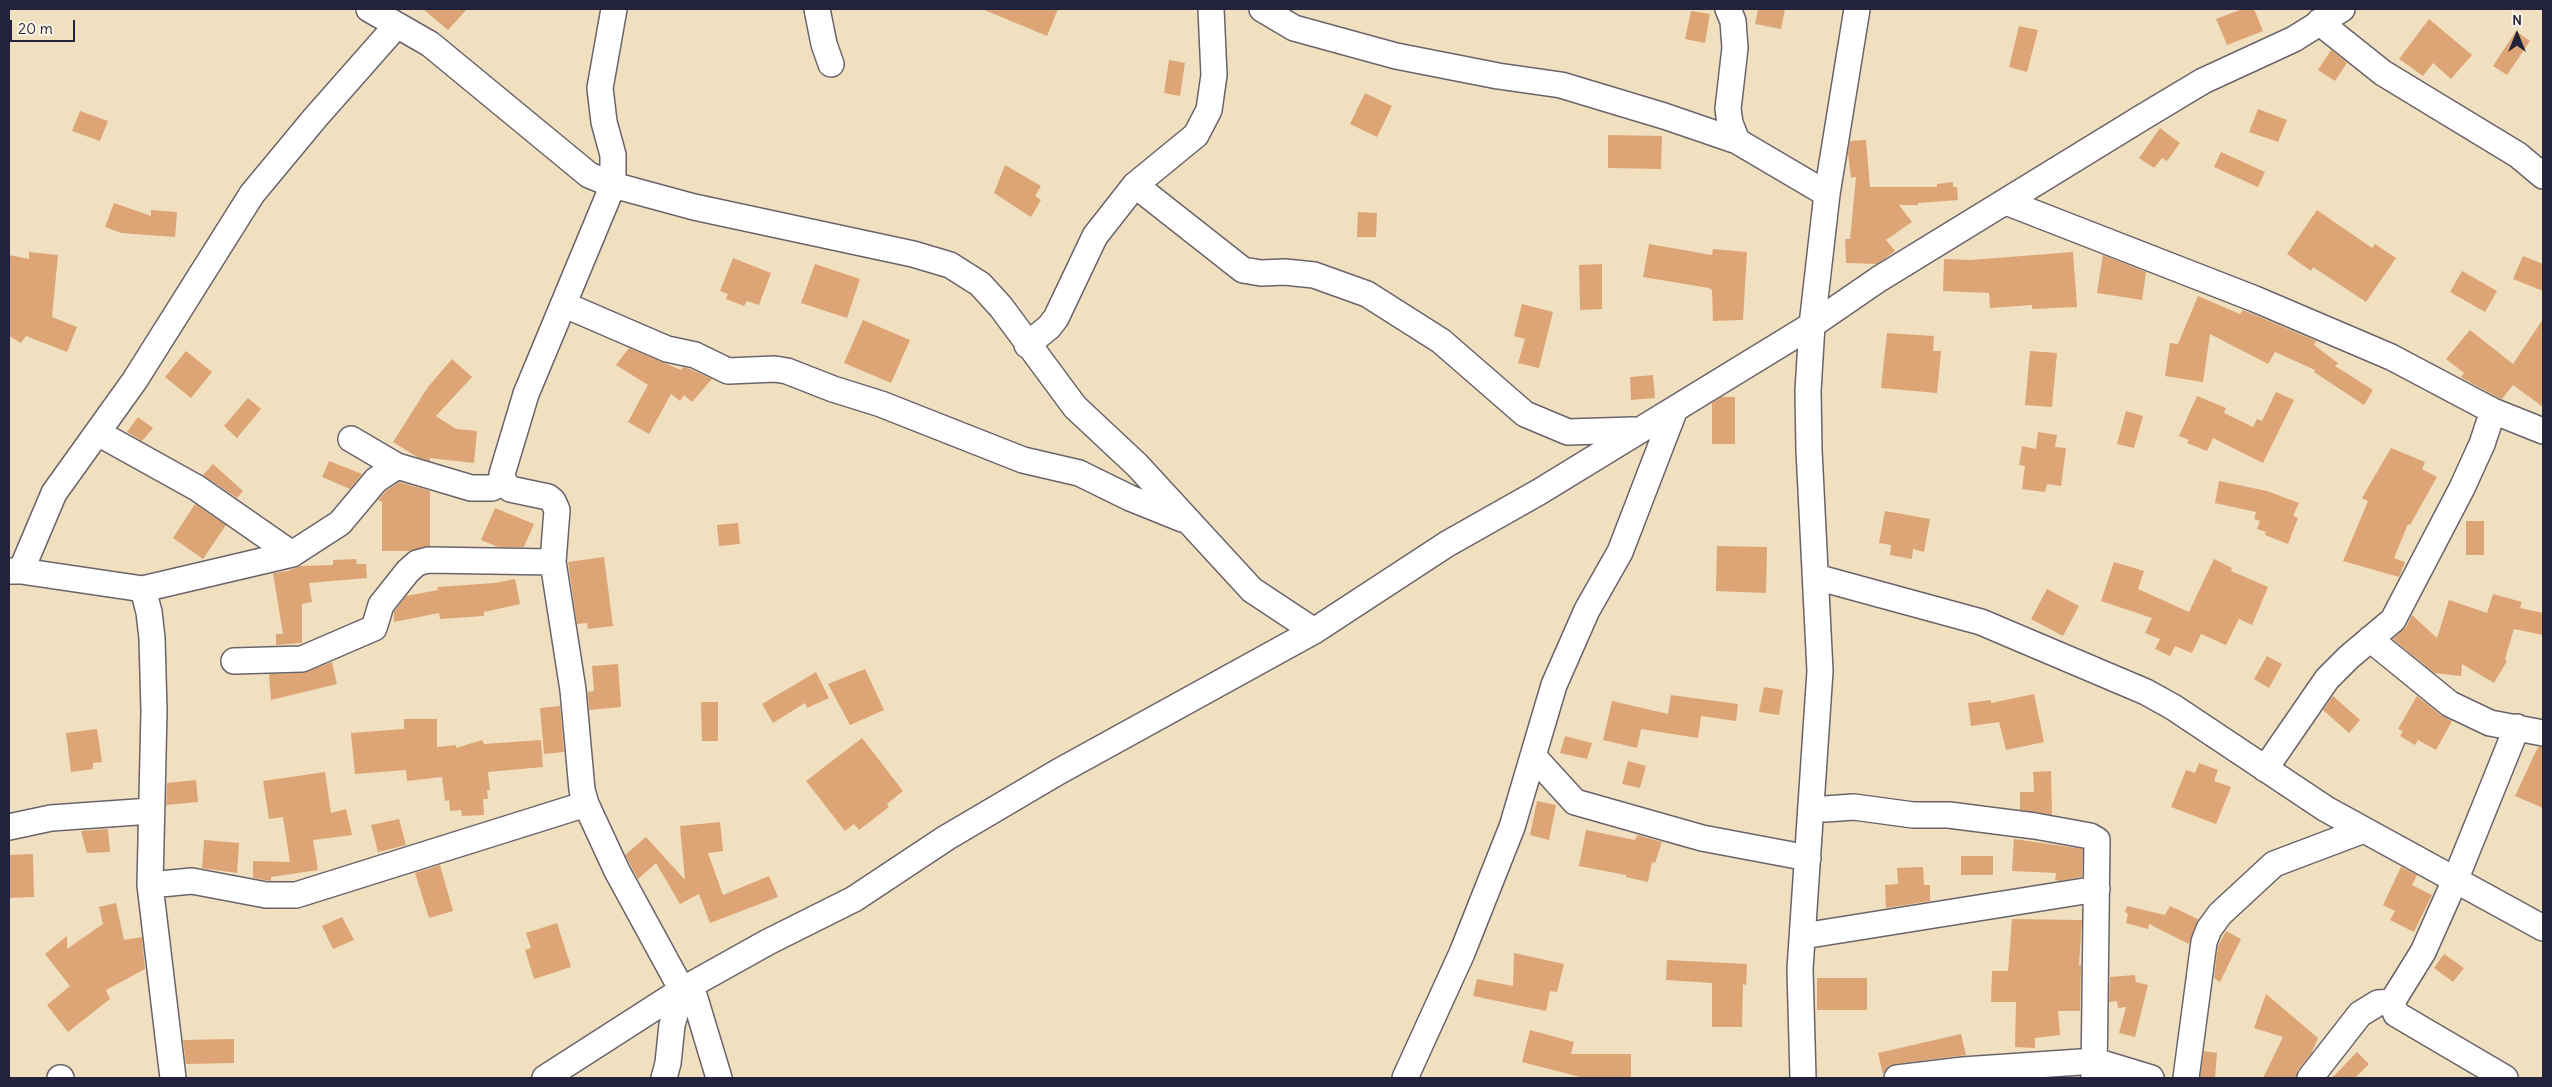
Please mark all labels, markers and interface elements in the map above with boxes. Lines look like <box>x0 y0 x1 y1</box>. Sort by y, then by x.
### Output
scale bar <box>12 10 78 42</box>
north arrow <box>2492 10 2542 60</box>
text: N <box>2512 11 2522 29</box>
text: 20 m <box>18 19 53 38</box>

